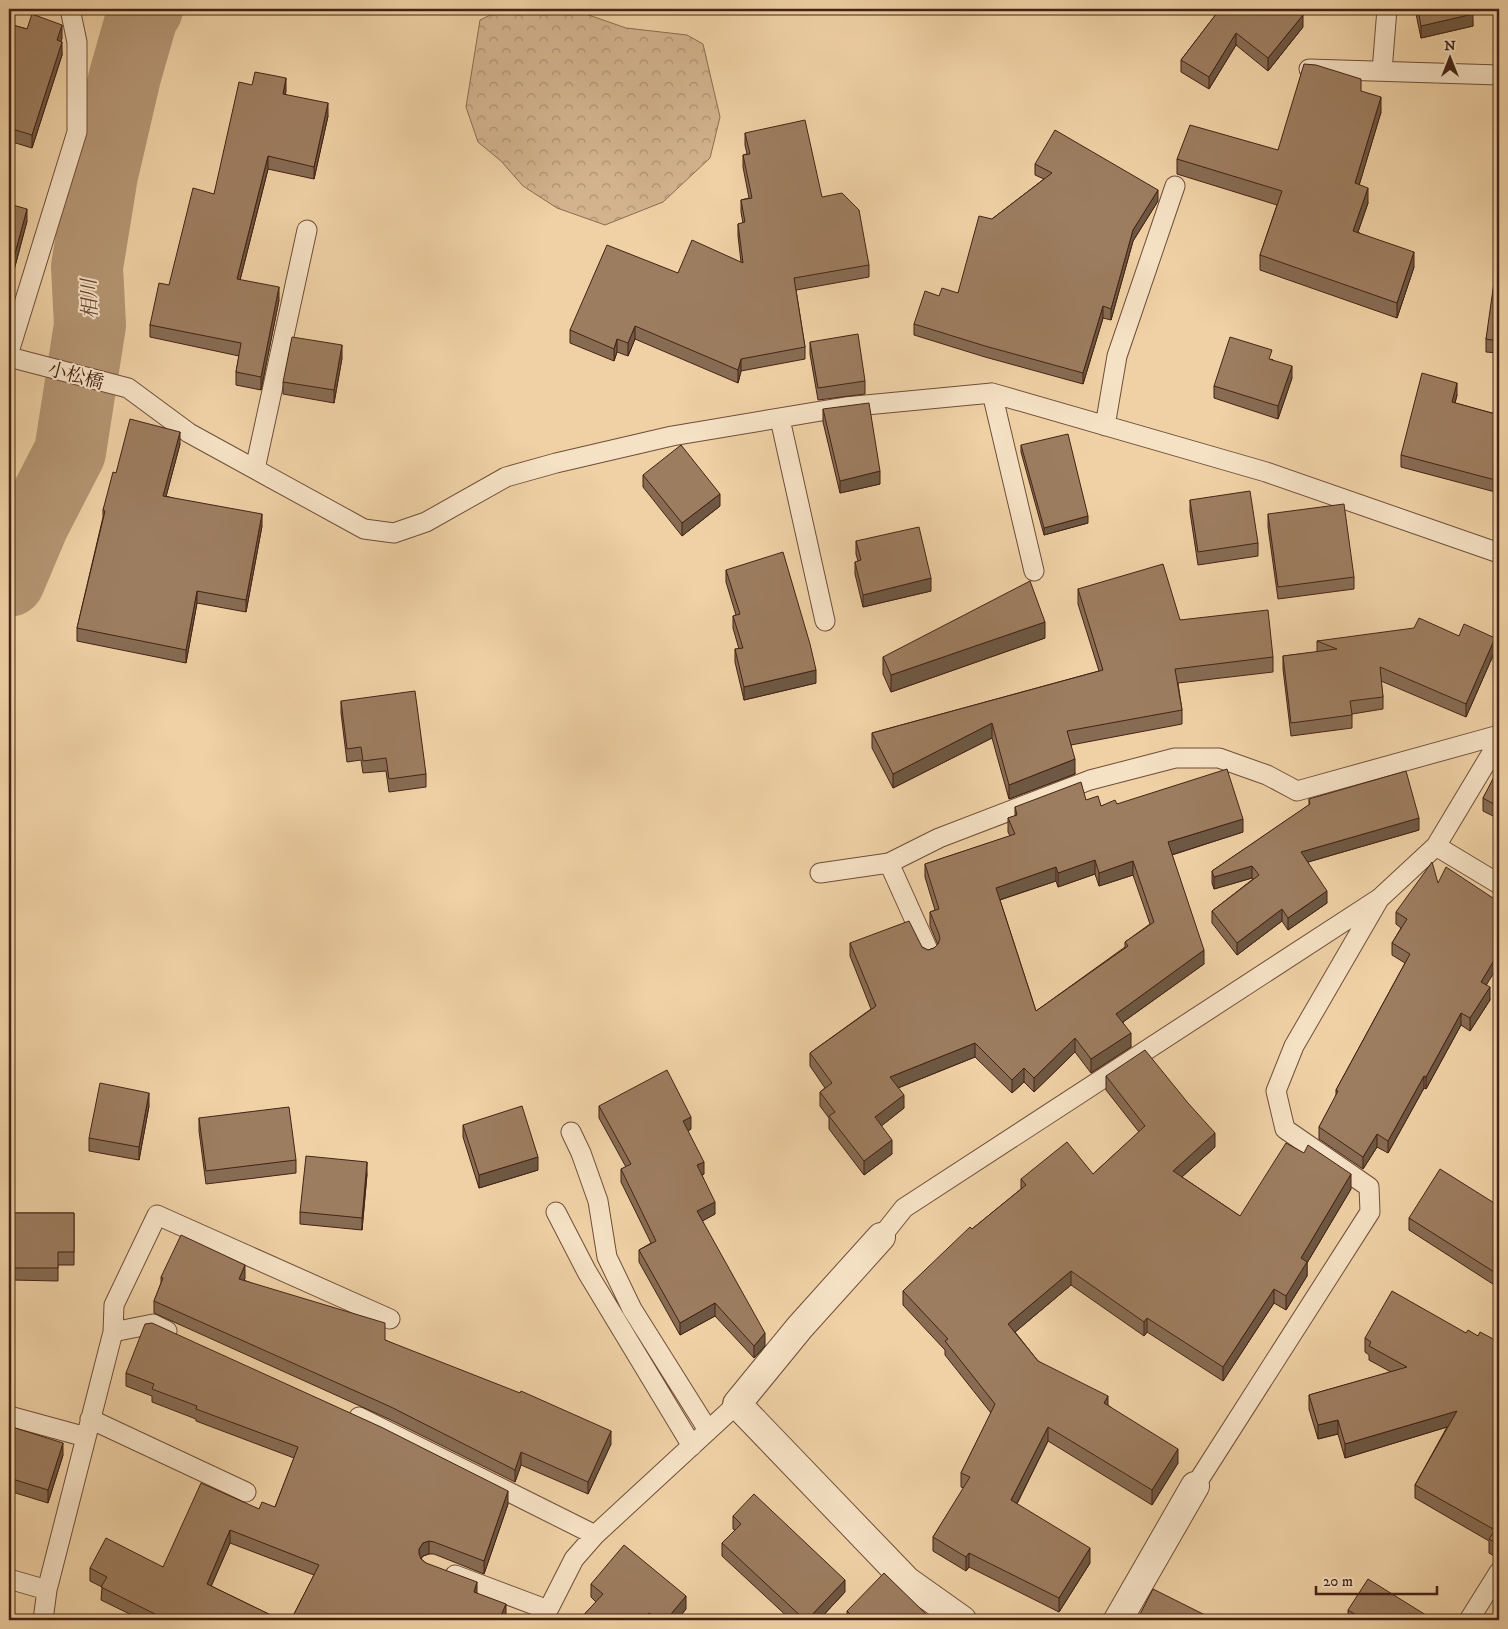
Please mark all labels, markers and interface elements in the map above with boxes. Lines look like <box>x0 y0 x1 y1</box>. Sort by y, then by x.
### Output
north arrow <box>1426 32 1476 82</box>
text: N <box>1444 37 1456 55</box>
water label: 相川 <box>77 277 104 319</box>
street label: 小松橋 <box>45 358 106 395</box>
scale bar <box>1316 1564 1437 1596</box>
text: 20 m <box>1323 1572 1353 1591</box>

